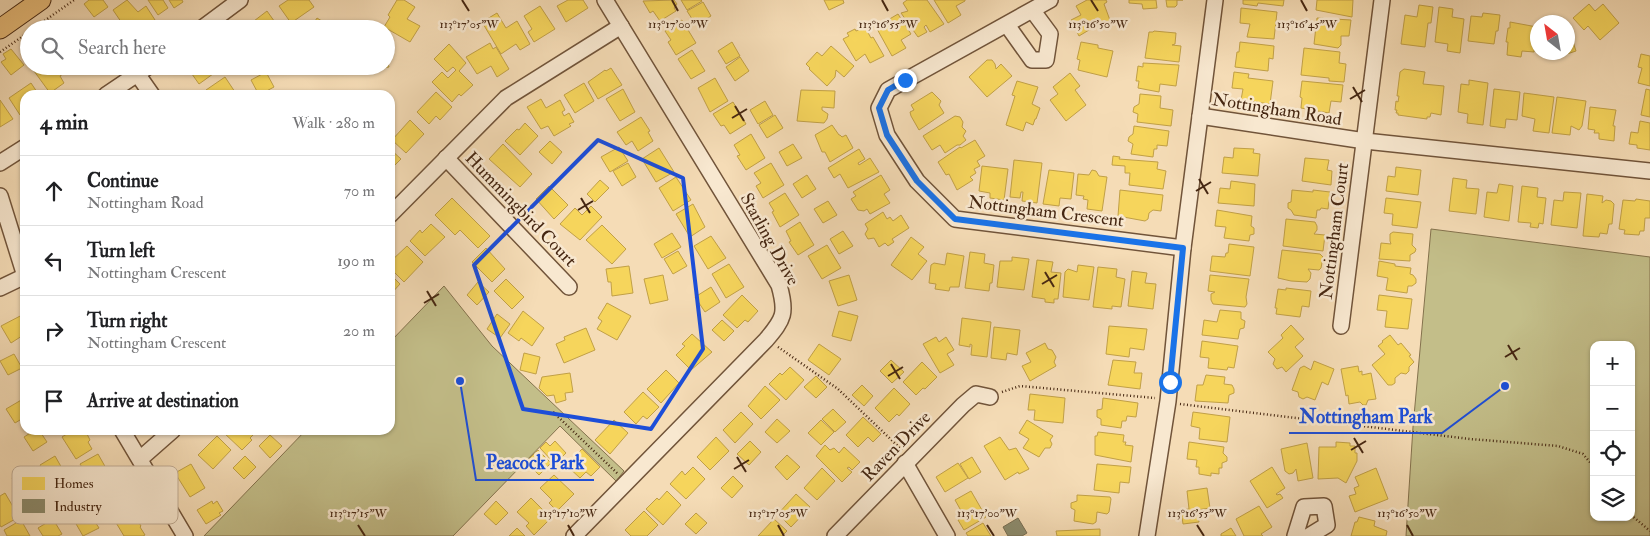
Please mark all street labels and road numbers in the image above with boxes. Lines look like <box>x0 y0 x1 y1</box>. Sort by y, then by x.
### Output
street label: Nottingham Road <box>1210 88 1344 131</box>
street label: Hummingbird Court <box>460 147 582 272</box>
street label: Nottingham Court <box>1315 161 1354 301</box>
street label: Starling Drive <box>735 189 805 290</box>
street label: Nottingham Crescent <box>967 191 1125 232</box>
street label: Raven Drive <box>857 406 936 486</box>

